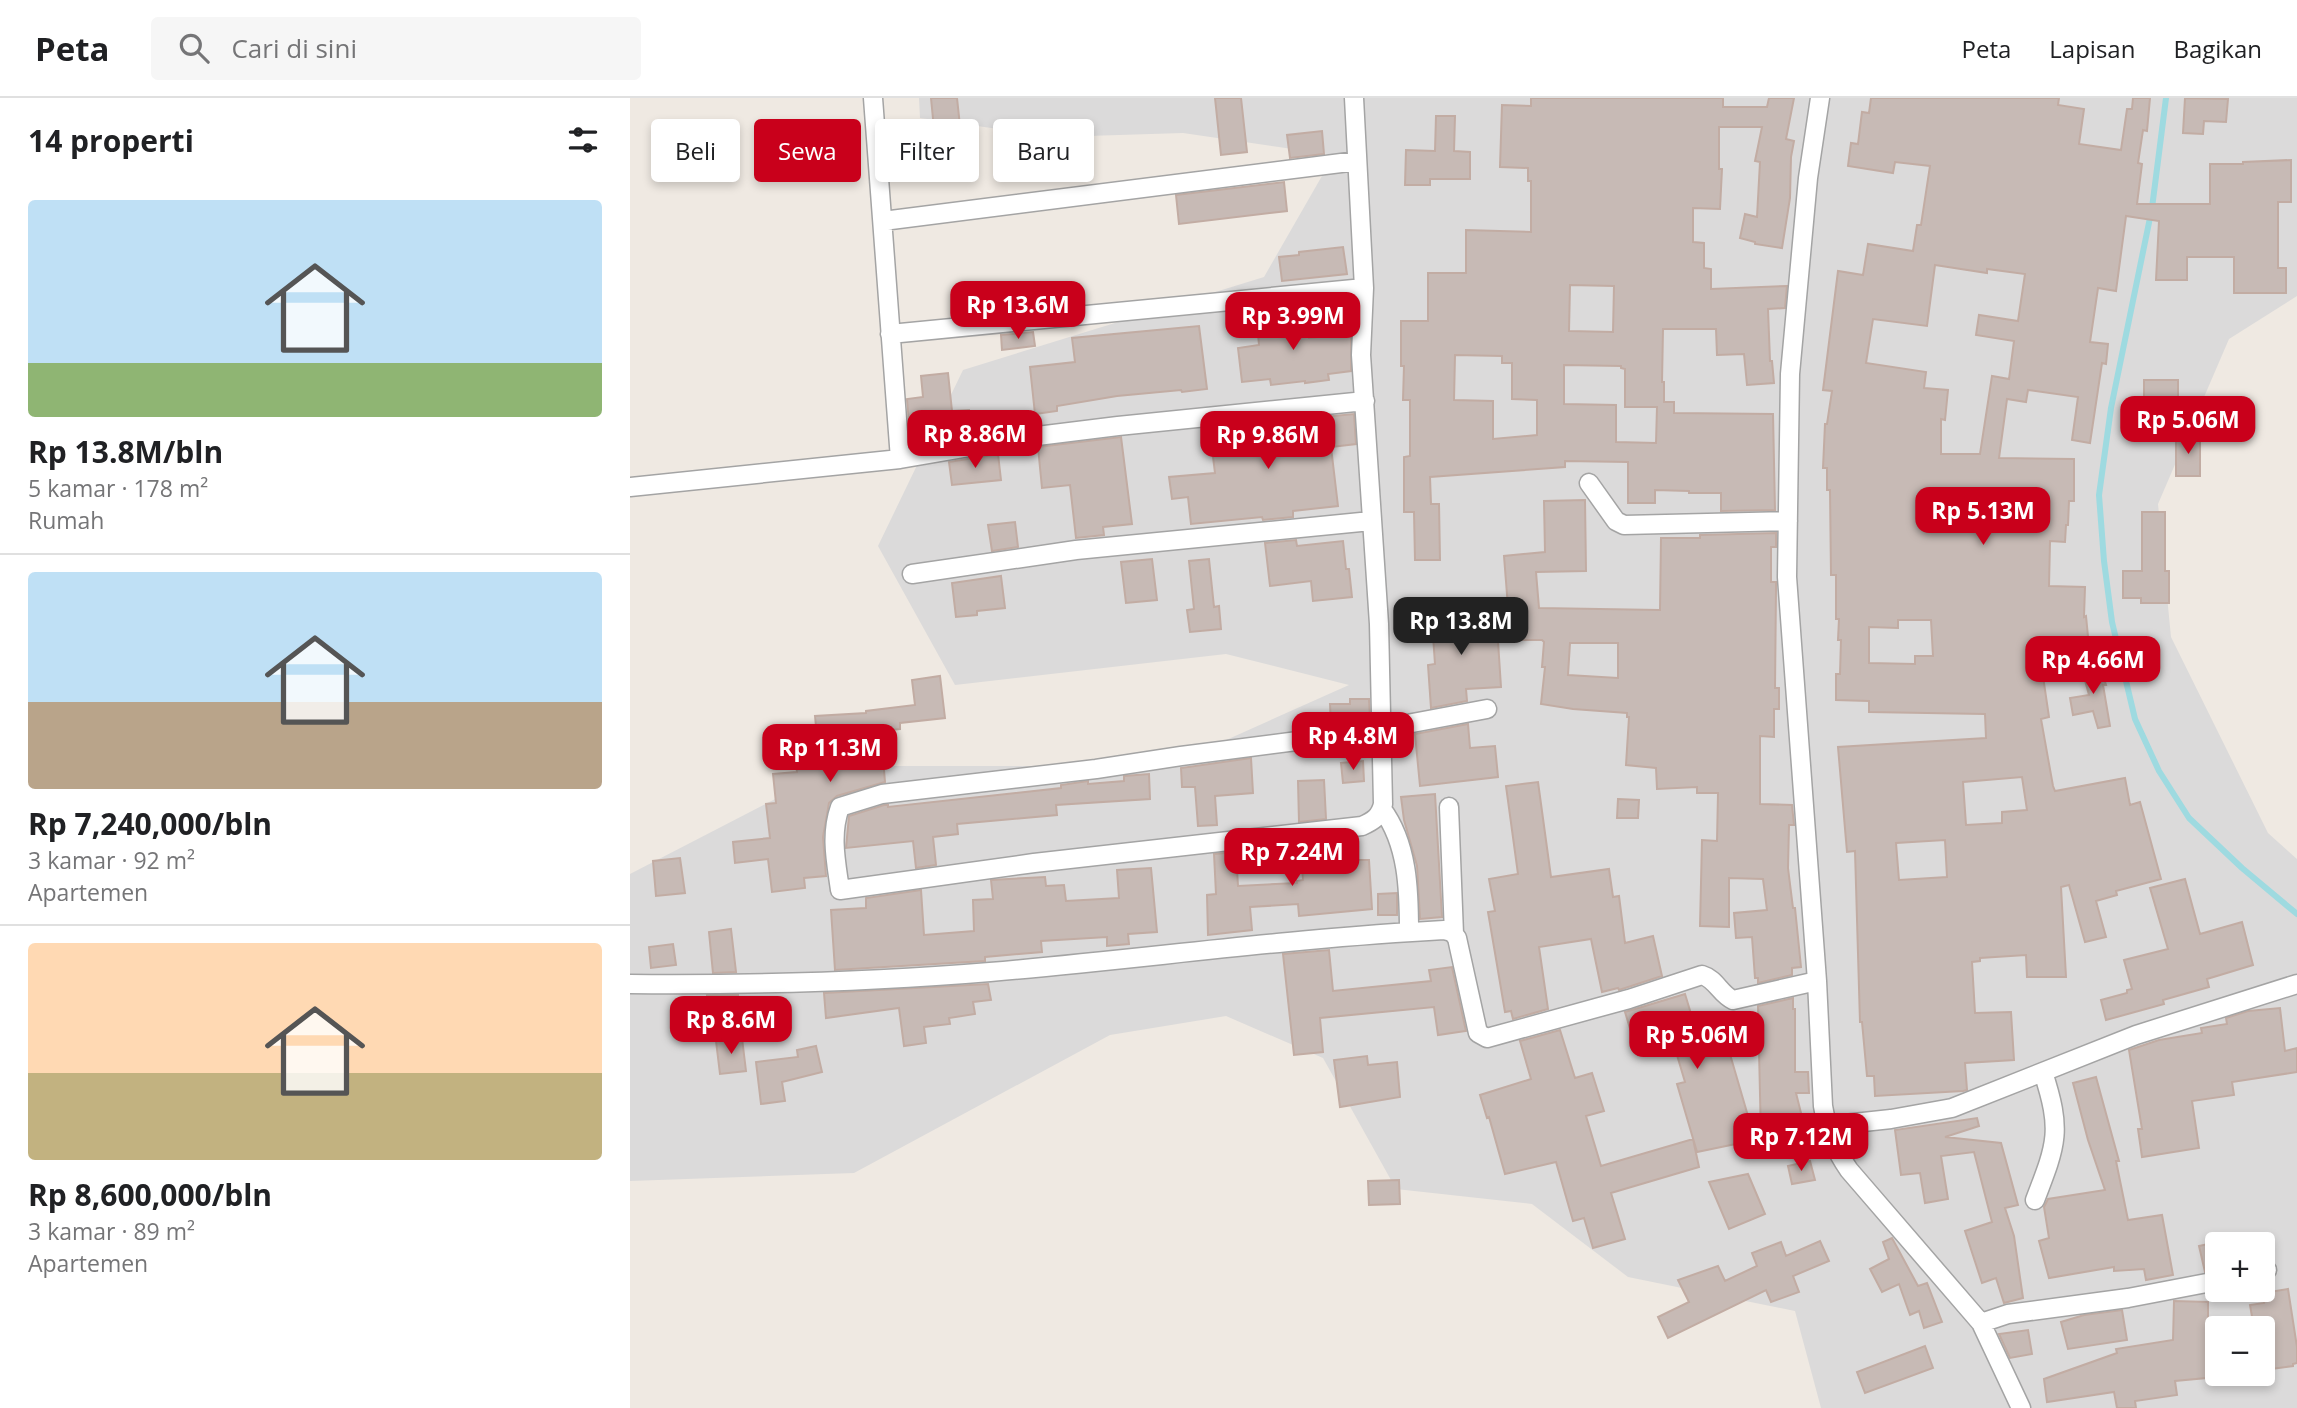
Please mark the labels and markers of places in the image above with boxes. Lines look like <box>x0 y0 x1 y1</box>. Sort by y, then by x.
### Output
pin: Rp 13.6M <box>946 282 1090 341</box>
pin: Rp 3.99M <box>1221 292 1365 352</box>
pin: Rp 5.06M <box>2116 396 2260 456</box>
pin: Rp 8.86M <box>903 410 1047 470</box>
pin: Rp 9.86M <box>1196 412 1340 471</box>
pin: Rp 5.13M <box>1911 488 2055 547</box>
pin: Rp 13.8M <box>1389 598 1533 657</box>
pin: Rp 4.66M <box>2021 636 2165 696</box>
pin: Rp 4.8M <box>1288 712 1418 772</box>
pin: Rp 11.3M <box>758 724 902 784</box>
pin: Rp 7.24M <box>1220 828 1364 888</box>
pin: Rp 8.6M <box>666 996 796 1056</box>
pin: Rp 5.06M <box>1625 1012 1769 1071</box>
pin: Rp 7.12M <box>1729 1114 1873 1173</box>

